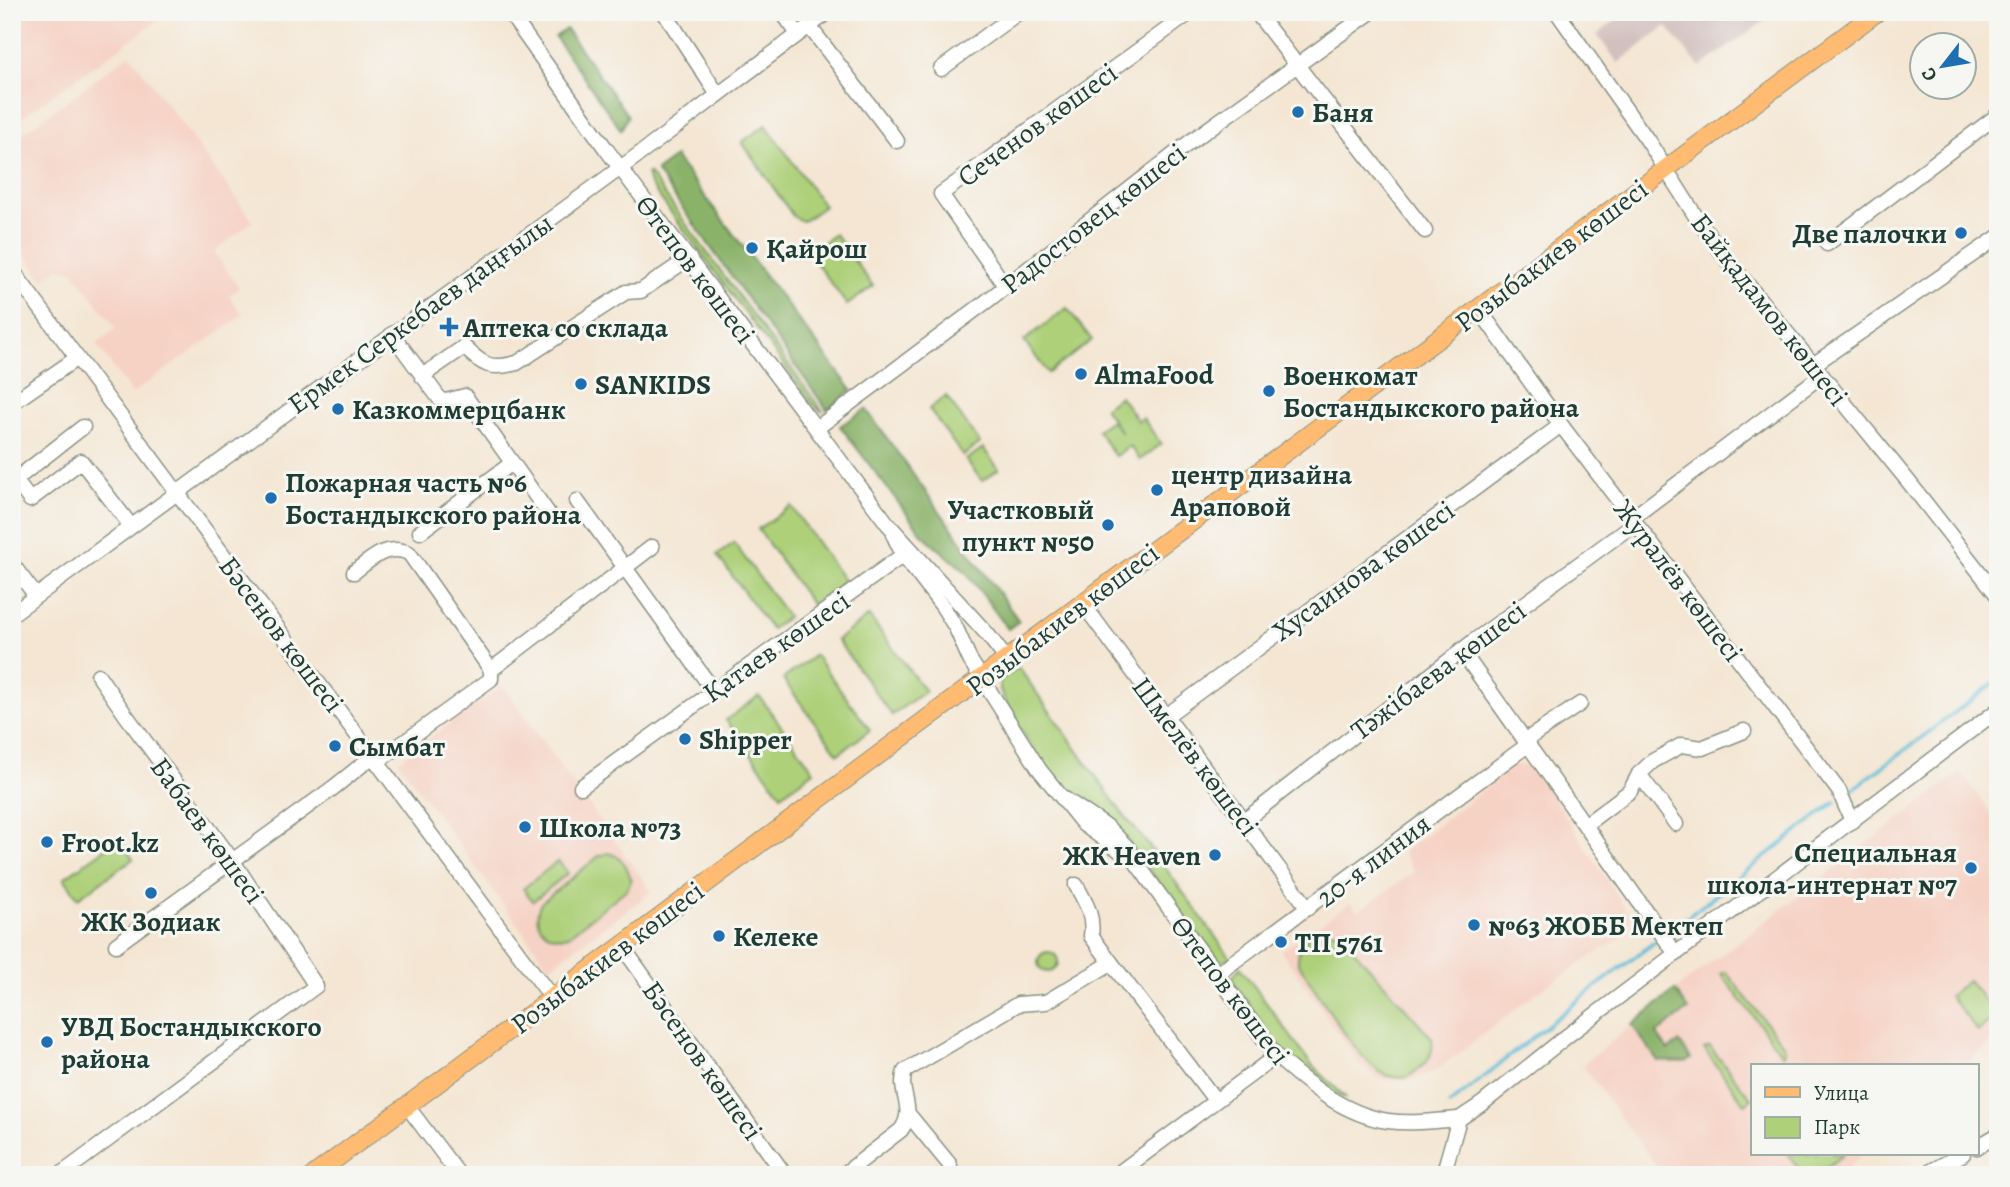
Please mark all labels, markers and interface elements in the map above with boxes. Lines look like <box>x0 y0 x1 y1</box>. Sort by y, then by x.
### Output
north arrow <box>1909 32 1979 102</box>
street label: Сеченов көшесі <box>950 54 1125 196</box>
text: С <box>1915 63 1943 86</box>
place label: Баня <box>1312 94 1374 132</box>
marker: Баня <box>1290 104 1306 120</box>
street label: Радостовец көшесі <box>993 134 1194 303</box>
street label: Розыбакиев көшесі <box>1447 170 1656 341</box>
street label: Өтепов көшесі <box>627 187 764 352</box>
street label: Ермек Серкебаев даңғылы <box>280 205 561 423</box>
street label: Байқадамов көшесі <box>1682 205 1857 414</box>
place label: Две палочки <box>1792 215 1947 253</box>
marker: Две палочки <box>1953 225 1969 241</box>
place label: Қайрош <box>766 230 867 268</box>
marker: Қайрош <box>744 240 760 256</box>
place label: Аптека со склада <box>462 309 669 347</box>
marker: Аптека со склада <box>441 319 457 335</box>
place label: AlmaFood <box>1094 356 1215 394</box>
place label: Военкомат Бостандыкского района <box>1283 357 1580 427</box>
place label: SANKIDS <box>595 366 711 404</box>
marker: AlmaFood <box>1073 366 1089 382</box>
marker: SANKIDS <box>573 376 589 392</box>
marker: Военкомат Бостандыкского района <box>1261 383 1277 399</box>
place label: Казкоммерцбанк <box>352 391 566 429</box>
marker: Казкоммерцбанк <box>330 401 346 417</box>
place label: центр дизайна Араповой <box>1170 456 1353 526</box>
place label: Пожарная часть №6 Бостандыкского района <box>285 464 582 534</box>
marker: центр дизайна Араповой <box>1149 482 1165 498</box>
marker: Пожарная часть №6 Бостандыкского района <box>263 490 279 506</box>
place label: Участковый пункт №50 <box>947 491 1094 561</box>
street label: Журалёв көшесі <box>1604 491 1752 670</box>
street label: Хусаинова көшесі <box>1265 492 1463 650</box>
marker: Участковый пункт №50 <box>1100 517 1116 533</box>
street label: Розыбакиев көшесі <box>958 534 1167 705</box>
street label: Бәсенов көшесі <box>210 549 353 721</box>
street label: Қатаев көшесі <box>695 582 858 712</box>
street label: Тәжібаева көшесі <box>1343 592 1534 749</box>
street label: Шмелёв көшесі <box>1123 669 1268 844</box>
place label: Shipper <box>699 721 792 759</box>
place label: Сымбат <box>349 728 445 766</box>
marker: Shipper <box>677 731 693 747</box>
marker: Сымбат <box>327 738 343 754</box>
street label: Бабаев көшесі <box>141 750 273 912</box>
street label: 20-я линия <box>1309 805 1439 916</box>
place label: Школа №73 <box>539 809 682 847</box>
marker: Школа №73 <box>517 819 533 835</box>
place label: Froot.kz <box>61 824 159 862</box>
marker: Froot.kz <box>39 834 55 850</box>
place label: Специальная школа-интернат №7 <box>1707 834 1957 904</box>
place label: ЖК Heaven <box>1063 837 1201 875</box>
marker: ЖК Heaven <box>1207 847 1223 863</box>
marker: Специальная школа-интернат №7 <box>1963 860 1979 876</box>
street label: Розыбакиев көшесі <box>503 872 712 1043</box>
marker: ЖК Зодиак <box>143 885 159 901</box>
place label: ЖК Зодиак <box>81 903 221 941</box>
place label: №63 ЖОББ Мектеп <box>1488 907 1724 945</box>
street label: Өтепов көшесі <box>1162 908 1299 1073</box>
marker: №63 ЖОББ Мектеп <box>1466 917 1482 933</box>
place label: Келеке <box>733 918 819 956</box>
place label: ТП 5761 <box>1295 924 1383 962</box>
marker: Келеке <box>711 928 727 944</box>
marker: ТП 5761 <box>1273 934 1289 950</box>
street label: Бәсенов көшесі <box>633 973 771 1148</box>
place label: УВД Бостандыкского района <box>61 1008 322 1078</box>
marker: УВД Бостандыкского района <box>39 1034 55 1050</box>
legend <box>1751 1064 1979 1156</box>
text: Улица <box>1814 1079 1869 1107</box>
text: Парк <box>1814 1113 1860 1141</box>

